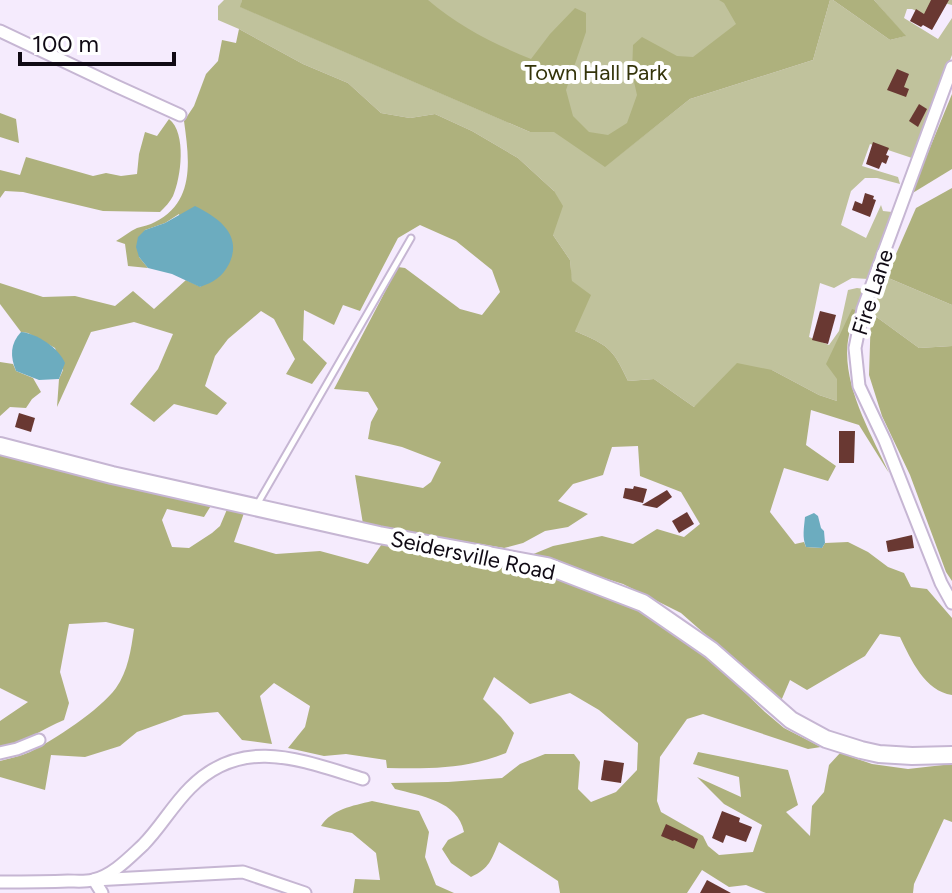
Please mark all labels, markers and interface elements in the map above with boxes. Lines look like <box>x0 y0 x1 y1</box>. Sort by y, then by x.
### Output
scale bar <box>20 16 174 66</box>
text: 100 m <box>32 29 99 58</box>
park label: Town Hall Park <box>525 59 668 86</box>
street label: Fire Lane <box>846 246 899 339</box>
street label: Seidersville Road <box>388 525 558 586</box>

